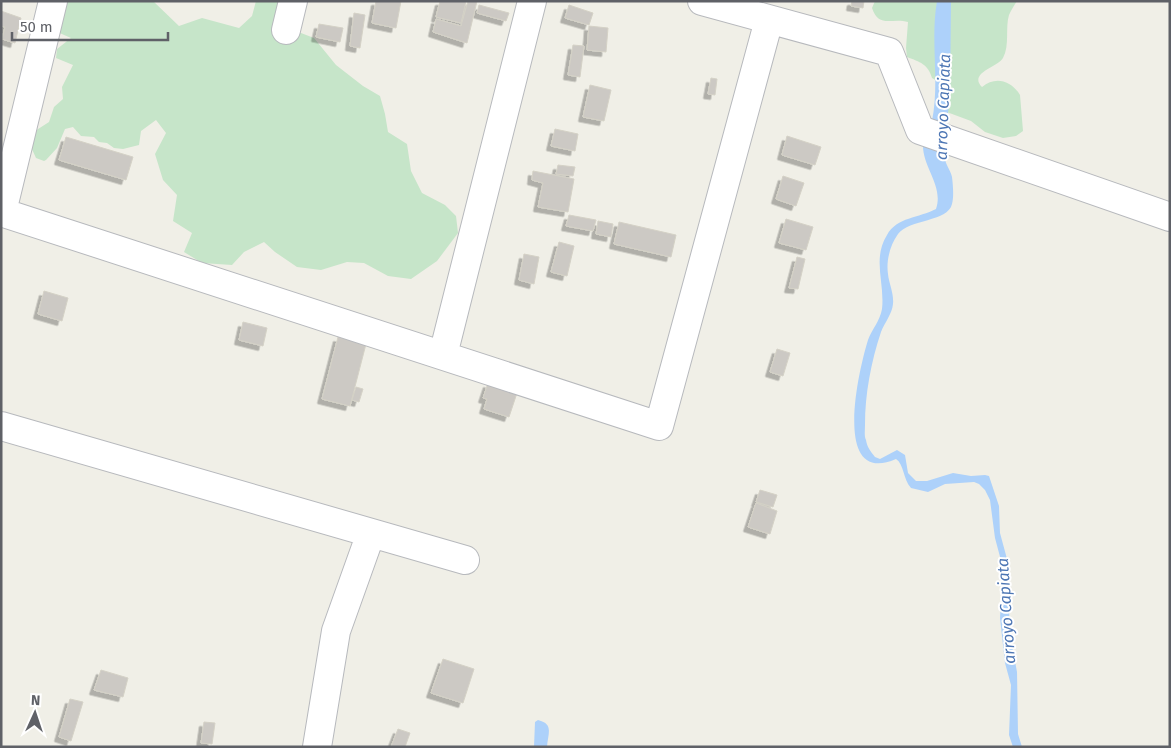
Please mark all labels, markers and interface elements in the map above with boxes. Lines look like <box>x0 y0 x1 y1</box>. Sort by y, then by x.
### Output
scale bar <box>12 10 169 42</box>
text: 50 m <box>20 18 53 36</box>
water label: arroyo Capiata <box>932 54 954 160</box>
water label: arroyo Capiata <box>993 557 1019 665</box>
north arrow <box>10 688 60 738</box>
text: N <box>31 692 41 709</box>

